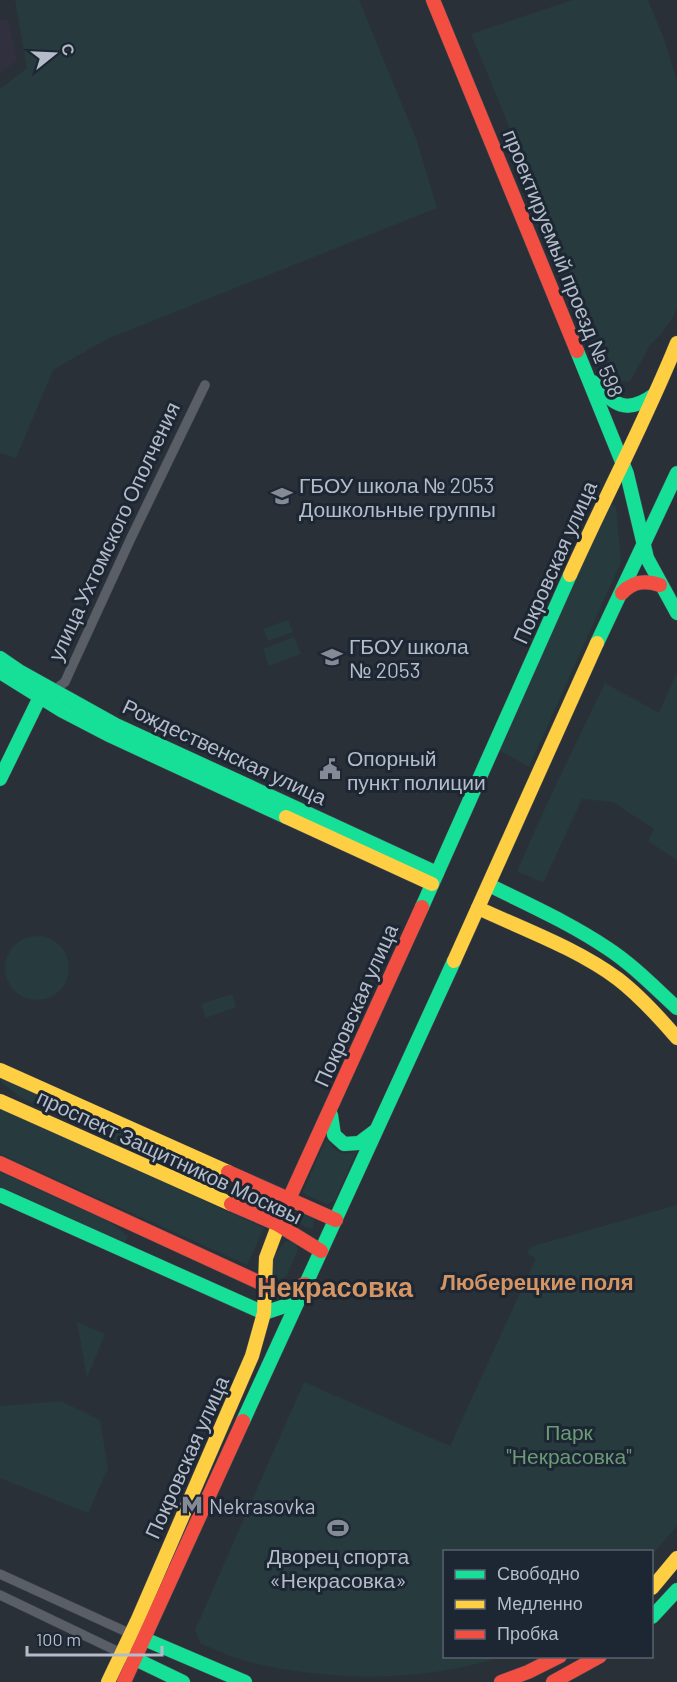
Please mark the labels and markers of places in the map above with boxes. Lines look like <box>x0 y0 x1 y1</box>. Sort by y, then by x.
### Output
place label: ГБОУ школа № 2053 Дошкольные группы <box>299 472 496 521</box>
school or university icon: ГБОУ школа № 2053 Дошкольные группы <box>270 484 294 508</box>
place label: ГБОУ школа № 2053 <box>349 633 469 682</box>
school or university icon: ГБОУ школа № 2053 <box>320 645 344 669</box>
place label: Опорный пункт полиции <box>347 745 486 794</box>
public building icon: Опорный пункт полиции <box>318 757 342 781</box>
metro station icon: Nekrasovka <box>180 1493 204 1517</box>
place label: Nekrasovka <box>209 1493 315 1518</box>
sports icon: Дворец спорта «Некрасовка» <box>326 1516 350 1540</box>
place label: Дворец спорта «Некрасовка» <box>267 1543 409 1592</box>

